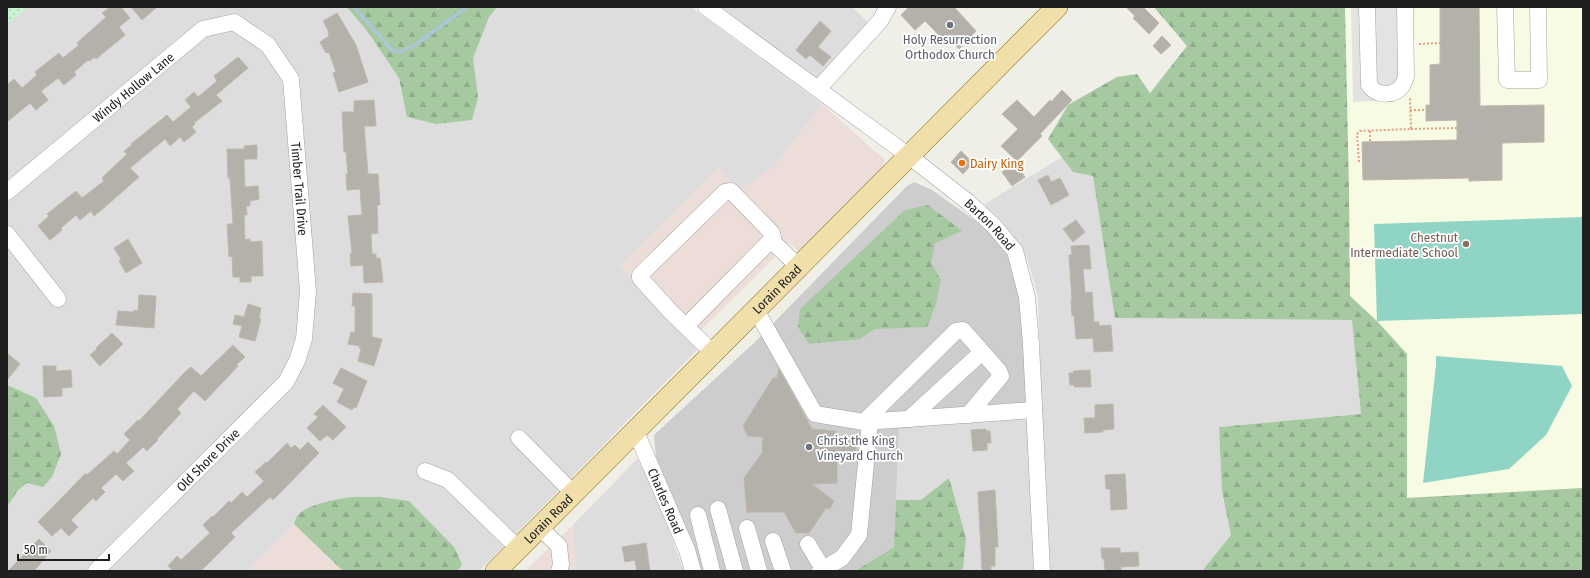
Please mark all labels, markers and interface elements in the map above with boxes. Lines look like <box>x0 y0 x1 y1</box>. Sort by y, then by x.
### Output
marker: Holy Resurrection Orthodox Church <box>945 20 955 30</box>
place label: Holy Resurrection Orthodox Church <box>903 32 997 62</box>
street label: Windy Hollow Lane <box>89 49 177 125</box>
street label: Timber Trail Drive <box>289 142 311 236</box>
place label: Dairy King <box>970 156 1024 171</box>
marker: Dairy King <box>957 158 967 168</box>
street label: Barton Road <box>962 195 1018 253</box>
place label: Chestnut Intermediate School <box>1350 230 1459 260</box>
marker: Chestnut Intermediate School <box>1461 239 1471 249</box>
street label: Lorain Road <box>749 261 804 316</box>
street label: Old Shore Drive <box>173 425 243 495</box>
place label: Christ the King Vineyard Church <box>817 433 903 463</box>
marker: Christ the King Vineyard Church <box>804 442 814 452</box>
street label: Charles Road <box>645 466 686 536</box>
street label: Lorain Road <box>521 491 576 546</box>
scale bar <box>18 536 109 562</box>
text: 50 m <box>24 543 48 557</box>

